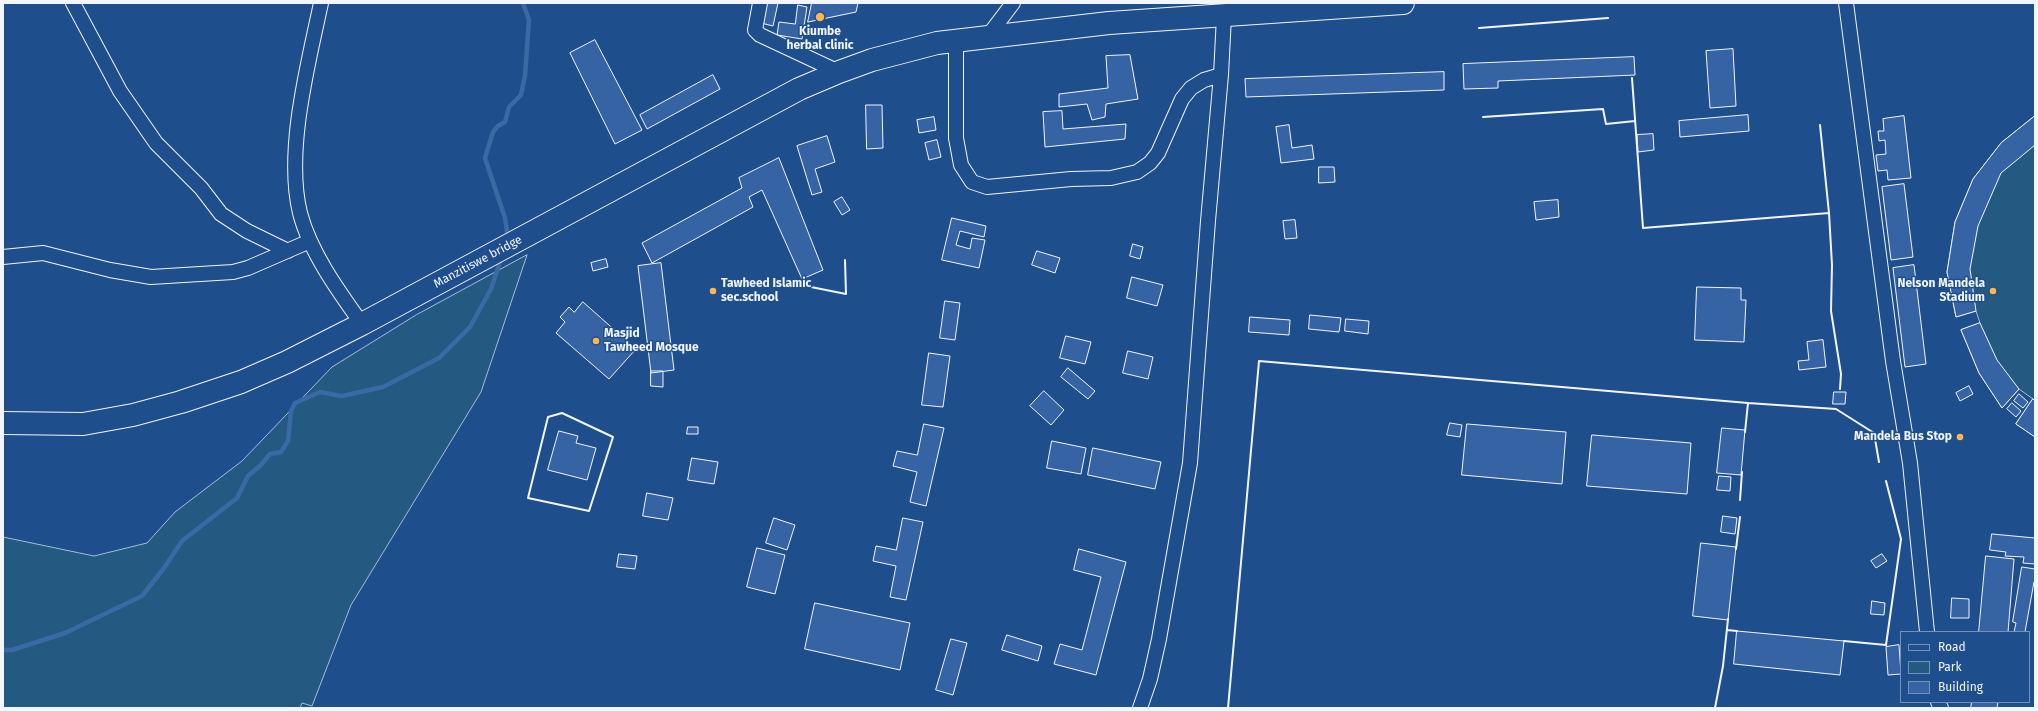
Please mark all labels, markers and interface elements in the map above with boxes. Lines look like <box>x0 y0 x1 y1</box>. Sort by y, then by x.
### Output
marker: Kiumbe herbal clinic <box>814 11 826 23</box>
place label: Kiumbe herbal clinic <box>786 25 854 53</box>
street label: Manzitiswe bridge <box>431 233 525 291</box>
place label: Tawheed Islamic sec.school <box>721 277 811 305</box>
place label: Nelson Mandela Stadium <box>1897 277 1985 305</box>
marker: Tawheed Islamic sec.school <box>708 286 718 296</box>
marker: Nelson Mandela Stadium <box>1988 286 1998 296</box>
place label: Masjid Tawheed Mosque <box>604 327 699 355</box>
marker: Masjid Tawheed Mosque <box>591 336 601 346</box>
place label: Mandela Bus Stop <box>1854 430 1952 444</box>
marker: Mandela Bus Stop <box>1955 432 1965 442</box>
legend <box>1900 631 2030 703</box>
text: Road <box>1938 640 1966 654</box>
text: Park <box>1938 660 1962 674</box>
text: Building <box>1938 680 1983 694</box>

